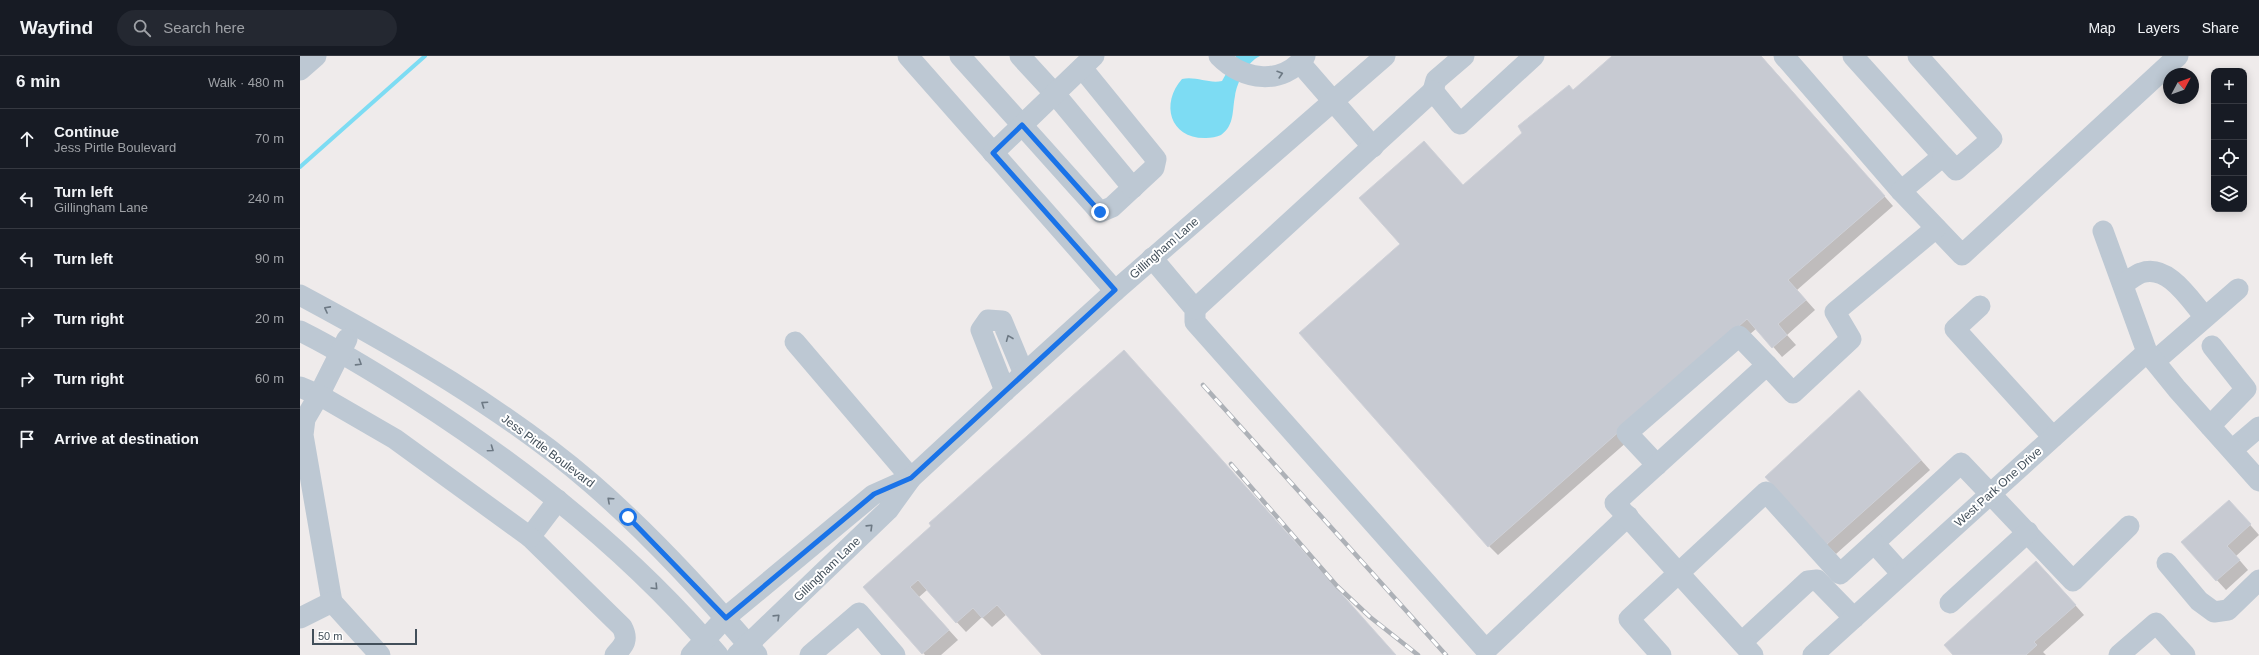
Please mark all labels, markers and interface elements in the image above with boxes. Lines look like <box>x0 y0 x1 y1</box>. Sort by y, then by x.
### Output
search box <box>117 10 397 46</box>
text: Wayfind <box>20 17 93 38</box>
icon: search <box>131 17 153 39</box>
text: Search here <box>163 19 245 36</box>
text: Map <box>2088 20 2116 36</box>
text: Layers <box>2138 20 2180 36</box>
text: Share <box>2202 20 2239 36</box>
north arrow <box>2163 68 2199 104</box>
map controls <box>2211 68 2247 212</box>
button: + <box>2211 68 2247 104</box>
one-way arrow <box>1276 70 1283 79</box>
text: 6 min <box>16 72 60 91</box>
text: Walk · 480 m <box>208 75 284 90</box>
button: − <box>2211 104 2247 140</box>
text: Continue <box>54 123 119 140</box>
icon: ahead <box>16 128 38 150</box>
text: 70 m <box>255 131 284 146</box>
text: Jess Pirtle Boulevard <box>54 140 176 155</box>
button: locate <box>2211 140 2247 176</box>
button: layers <box>2211 176 2247 212</box>
text: Turn left <box>54 183 113 200</box>
icon: left <box>16 188 38 210</box>
text: 240 m <box>248 191 284 206</box>
text: Gillingham Lane <box>54 200 148 215</box>
route end <box>1091 203 1109 221</box>
street label: Gillingham Lane <box>1127 214 1202 282</box>
icon: left <box>16 248 38 270</box>
text: Turn left <box>54 250 113 267</box>
text: 90 m <box>255 251 284 266</box>
one-way arrow <box>324 307 331 314</box>
icon: right <box>16 308 38 330</box>
text: Turn right <box>54 310 124 327</box>
text: 20 m <box>255 311 284 326</box>
one-way arrow <box>1006 335 1014 343</box>
one-way arrow <box>355 358 362 365</box>
icon: right <box>16 368 38 390</box>
text: Turn right <box>54 370 124 387</box>
text: 60 m <box>255 371 284 386</box>
one-way arrow <box>482 402 489 409</box>
street label: Jess Pirtle Boulevard <box>499 411 597 491</box>
icon: arrive <box>16 428 38 450</box>
text: Arrive at destination <box>54 430 199 447</box>
one-way arrow <box>487 444 494 452</box>
street label: West Park One Drive <box>1952 444 2045 530</box>
one-way arrow <box>607 498 615 505</box>
route start <box>619 508 637 526</box>
one-way arrow <box>865 524 873 532</box>
street label: Gillingham Lane <box>791 534 863 604</box>
one-way arrow <box>650 582 657 590</box>
one-way arrow <box>772 615 779 622</box>
scale bar <box>312 627 417 646</box>
text: 50 m <box>318 630 342 642</box>

